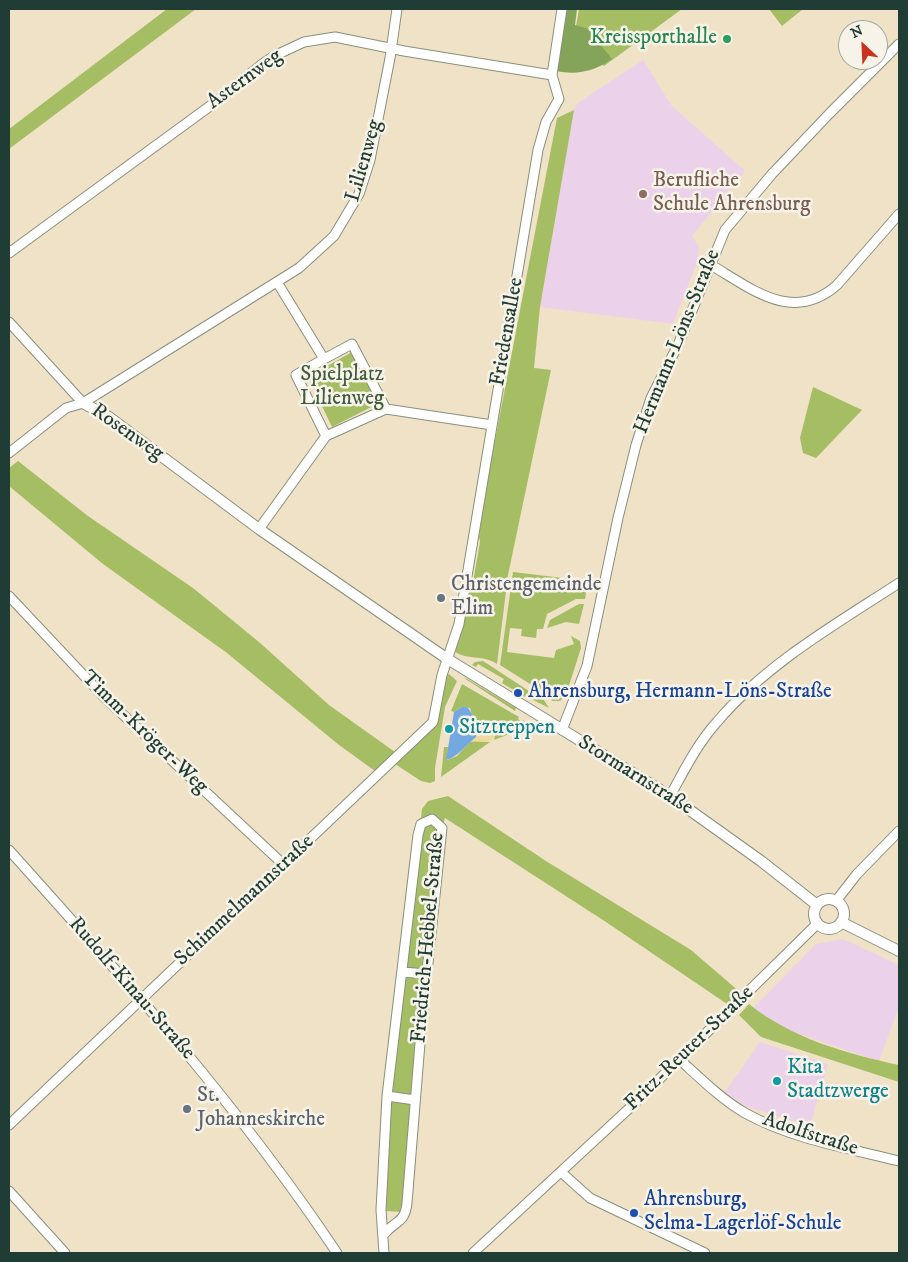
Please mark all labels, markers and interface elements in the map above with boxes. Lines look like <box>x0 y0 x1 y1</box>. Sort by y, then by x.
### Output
north arrow <box>838 20 888 70</box>
text: N <box>848 22 866 43</box>
place label: Kreissporthalle <box>590 26 717 52</box>
marker: Kreissporthalle <box>721 33 733 45</box>
street label: Asternweg <box>202 44 288 116</box>
street label: Lilienweg <box>341 117 389 205</box>
place label: Berufliche Schule Ahrensburg <box>653 169 810 219</box>
marker: Berufliche Schule Ahrensburg <box>637 188 649 200</box>
street label: Hermann-Löns-Straße <box>629 246 727 438</box>
street label: Friedensallee <box>486 276 530 388</box>
park label: Spielplatz Lilienweg <box>300 363 384 413</box>
street label: Rosenweg <box>86 399 168 467</box>
place label: Christengemeinde Elim <box>451 573 601 623</box>
marker: Christengemeinde Elim <box>435 592 447 604</box>
street label: Timm-Kröger-Weg <box>75 666 213 800</box>
place label: Ahrensburg, Hermann-Löns-Straße <box>528 680 832 706</box>
marker: Ahrensburg, Hermann-Löns-Straße <box>512 687 524 699</box>
place label: Sitztreppen <box>459 716 555 742</box>
marker: Sitztreppen <box>443 723 455 735</box>
street label: Stormarnstraße <box>573 731 697 821</box>
street label: Schimmelmannstraße <box>170 830 320 972</box>
street label: Friedrich-Hebbel-Straße <box>407 832 451 1044</box>
street label: Rudolf-Kinau-Straße <box>62 913 200 1065</box>
street label: Fritz-Reuter-Straße <box>620 981 760 1117</box>
place label: Kita Stadtzwerge <box>787 1056 889 1106</box>
marker: Kita Stadtzwerge <box>771 1075 783 1087</box>
place label: St. Johanneskirche <box>197 1084 325 1134</box>
marker: St. Johanneskirche <box>181 1103 193 1115</box>
street label: Adolfstraße <box>759 1108 861 1162</box>
place label: Ahrensburg, Selma-Lagerlöf-Schule <box>644 1188 842 1238</box>
marker: Ahrensburg, Selma-Lagerlöf-Schule <box>628 1207 640 1219</box>

